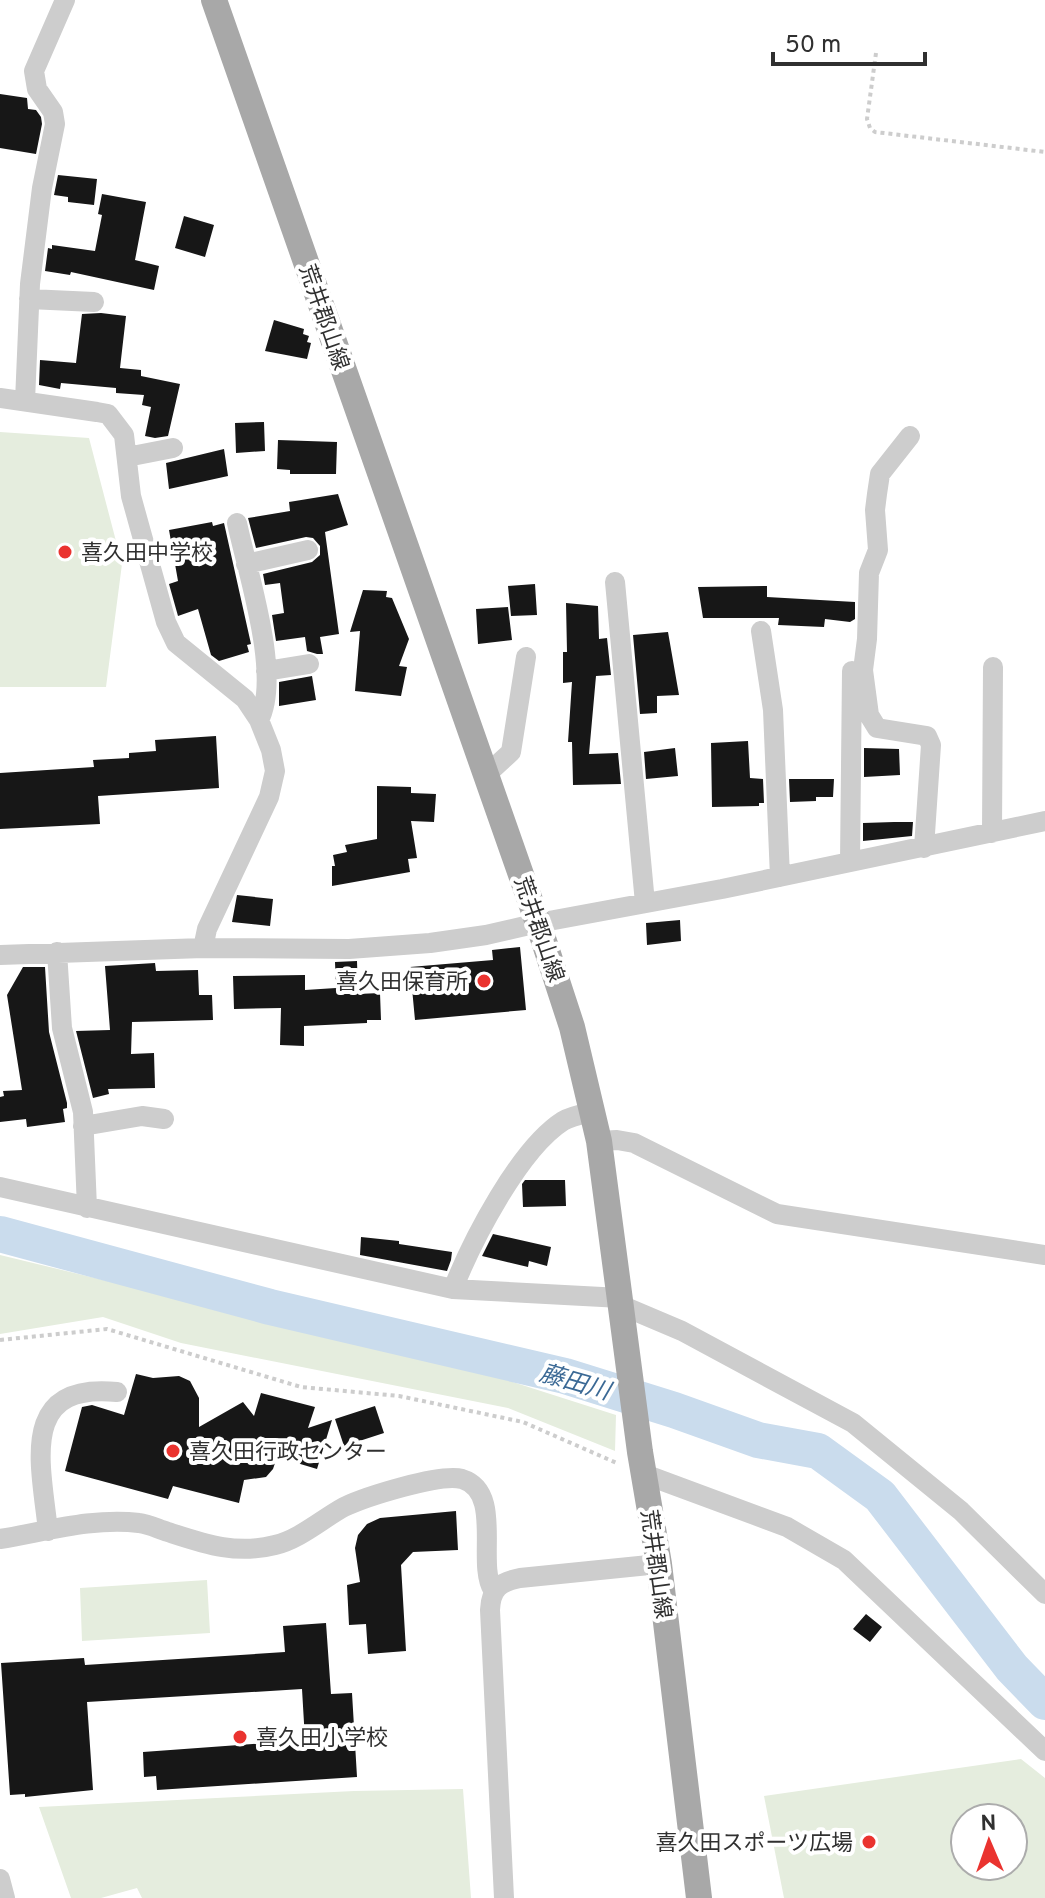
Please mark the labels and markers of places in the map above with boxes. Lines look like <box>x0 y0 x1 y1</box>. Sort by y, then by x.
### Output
place label: 喜久田中学校 <box>81 541 213 568</box>
marker: 喜久田中学校 <box>56 543 74 561</box>
place label: 喜久田保育所 <box>336 970 468 997</box>
marker: 喜久田保育所 <box>475 972 493 990</box>
place label: 喜久田行政センター <box>189 1440 387 1467</box>
marker: 喜久田行政センター <box>164 1442 182 1460</box>
place label: 喜久田小学校 <box>256 1726 388 1753</box>
marker: 喜久田小学校 <box>231 1728 249 1746</box>
place label: 喜久田スポーツ広場 <box>655 1831 853 1858</box>
marker: 喜久田スポーツ広場 <box>860 1833 878 1851</box>

